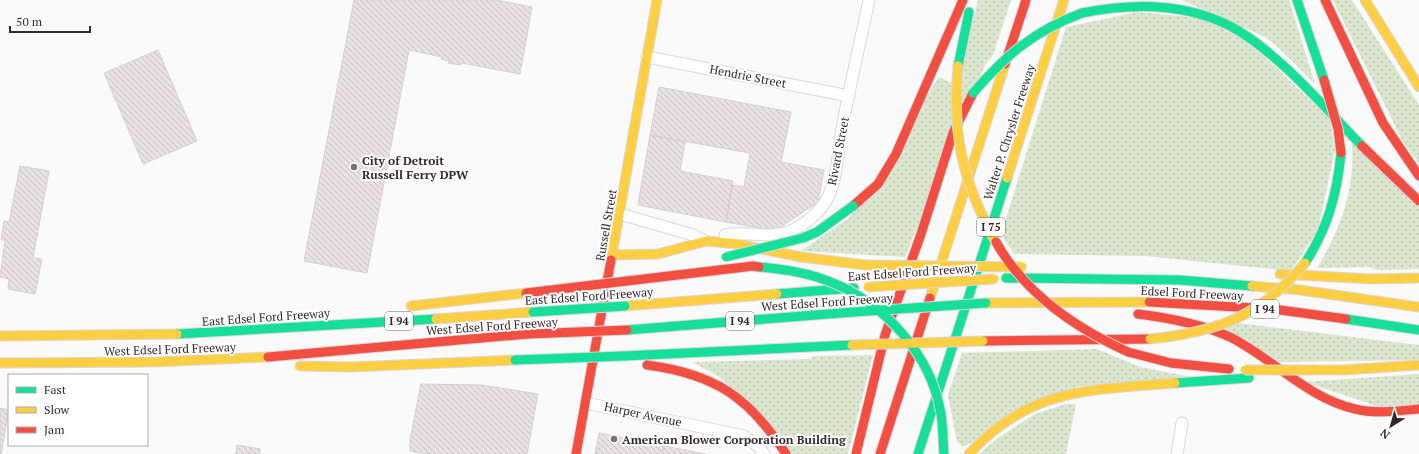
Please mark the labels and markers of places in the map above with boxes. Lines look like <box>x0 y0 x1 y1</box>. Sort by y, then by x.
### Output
place label: City of Detroit Russell Ferry DPW <box>362 153 469 182</box>
marker: City of Detroit Russell Ferry DPW <box>349 162 359 172</box>
place label: American Blower Corporation Building <box>622 432 846 447</box>
marker: American Blower Corporation Building <box>609 434 619 444</box>

